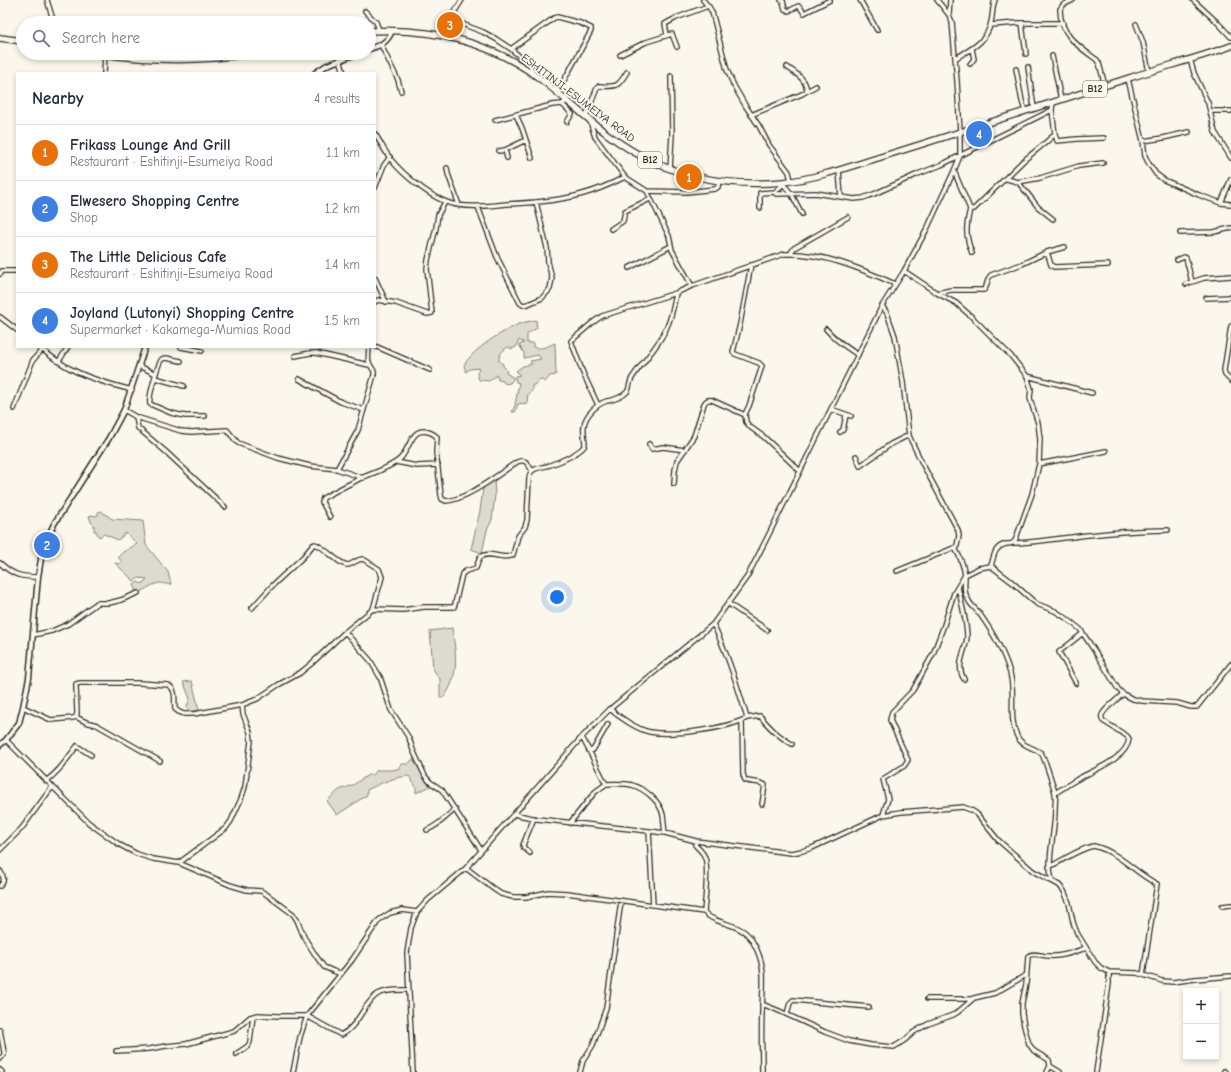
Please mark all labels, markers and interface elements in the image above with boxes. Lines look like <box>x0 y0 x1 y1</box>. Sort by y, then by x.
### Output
pin: 3 <box>437 10 463 40</box>
search box <box>16 16 376 60</box>
icon: search <box>30 27 52 49</box>
text: Search here <box>62 29 140 47</box>
street label: ESHITINJI-ESUMEIYA ROAD <box>519 51 637 145</box>
road number: B12 <box>1083 81 1107 97</box>
text: Nearby <box>32 89 83 108</box>
text: 4 results <box>314 91 360 106</box>
pin: 4 <box>966 119 992 149</box>
text: Frikass Lounge And Grill <box>70 136 230 154</box>
text: 1 <box>42 145 48 160</box>
text: 1.1 km <box>326 145 360 160</box>
road number: B12 <box>638 152 662 168</box>
text: Restaurant · Eshitinji-Esumeiya Road <box>70 154 273 169</box>
pin: 1 <box>676 162 702 192</box>
text: Elwesero Shopping Centre <box>70 192 239 210</box>
text: 2 <box>42 201 48 216</box>
text: 1.2 km <box>325 201 360 216</box>
text: Shop <box>70 210 98 225</box>
text: The Little Delicious Cafe <box>70 248 226 266</box>
text: 3 <box>42 257 48 272</box>
text: 1.4 km <box>325 257 360 272</box>
text: Restaurant · Eshitinji-Esumeiya Road <box>70 266 273 281</box>
text: Joyland (Lutonyi) Shopping Centre <box>70 304 294 322</box>
text: 4 <box>42 313 48 328</box>
text: 1.5 km <box>324 313 360 328</box>
text: Supermarket · Kakamega-Mumias Road <box>70 322 291 337</box>
pin: 2 <box>34 530 60 560</box>
your location <box>547 587 567 607</box>
map controls <box>1183 988 1219 1060</box>
button: + <box>1183 988 1219 1024</box>
button: − <box>1183 1024 1219 1060</box>

